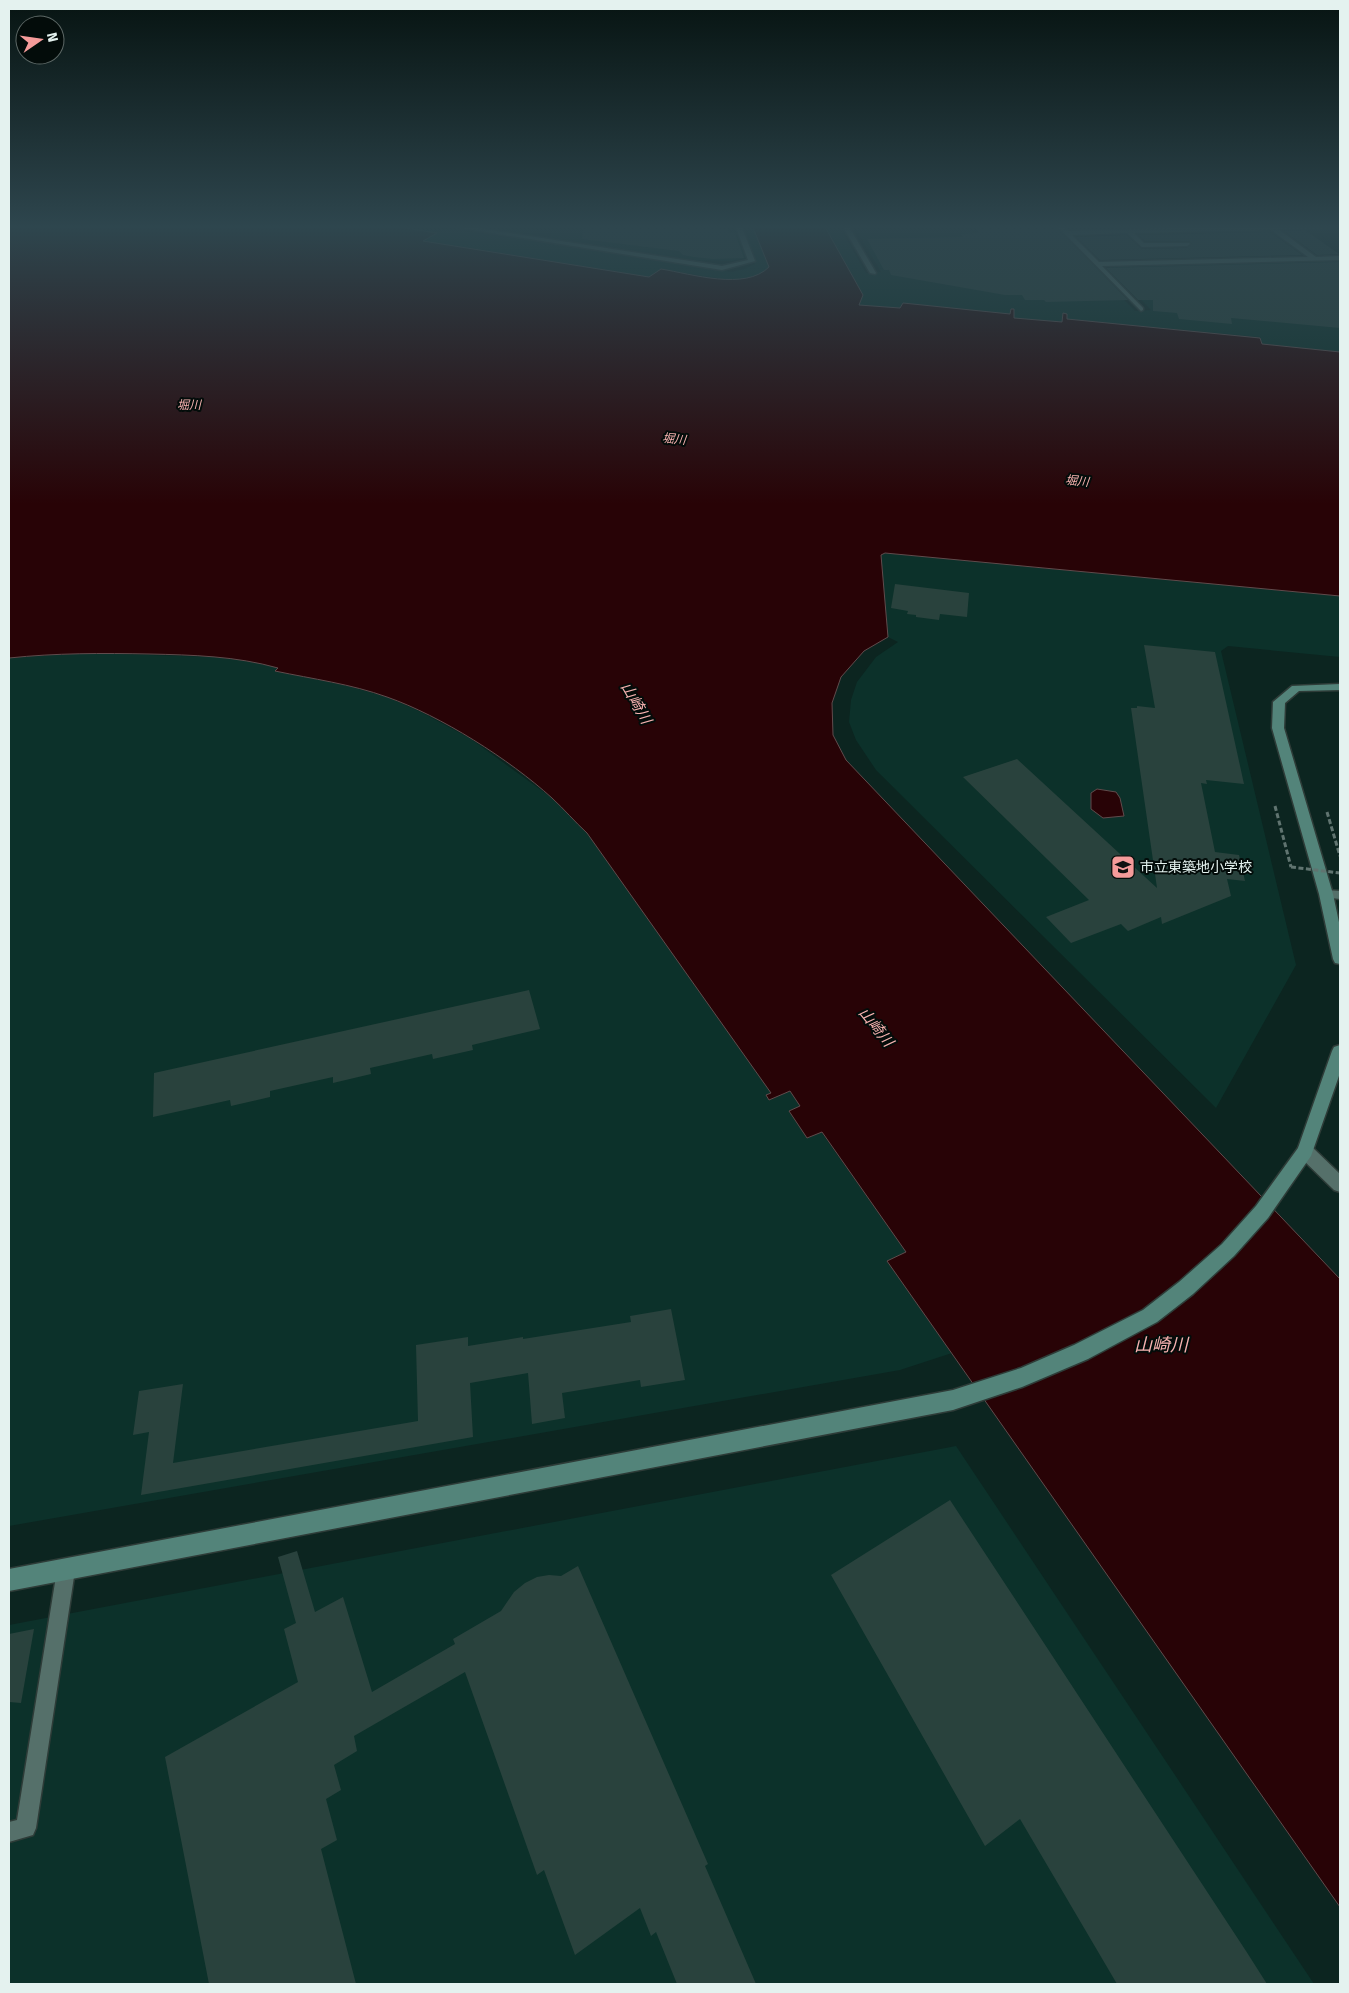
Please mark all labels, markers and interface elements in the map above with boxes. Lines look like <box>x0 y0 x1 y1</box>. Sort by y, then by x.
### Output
north arrow <box>15 15 65 65</box>
text: N <box>43 31 62 44</box>
water label: 堀川 <box>177 398 203 412</box>
water label: 堀川 <box>661 431 689 447</box>
water label: 堀川 <box>1064 473 1092 489</box>
water label: 山崎川 <box>617 679 656 729</box>
school or university icon: 市立東築地小学校 <box>1110 854 1136 880</box>
place label: 市立東築地小学校 <box>1140 859 1252 876</box>
water label: 山崎川 <box>855 1004 898 1052</box>
water label: 山崎川 <box>1134 1334 1190 1356</box>

